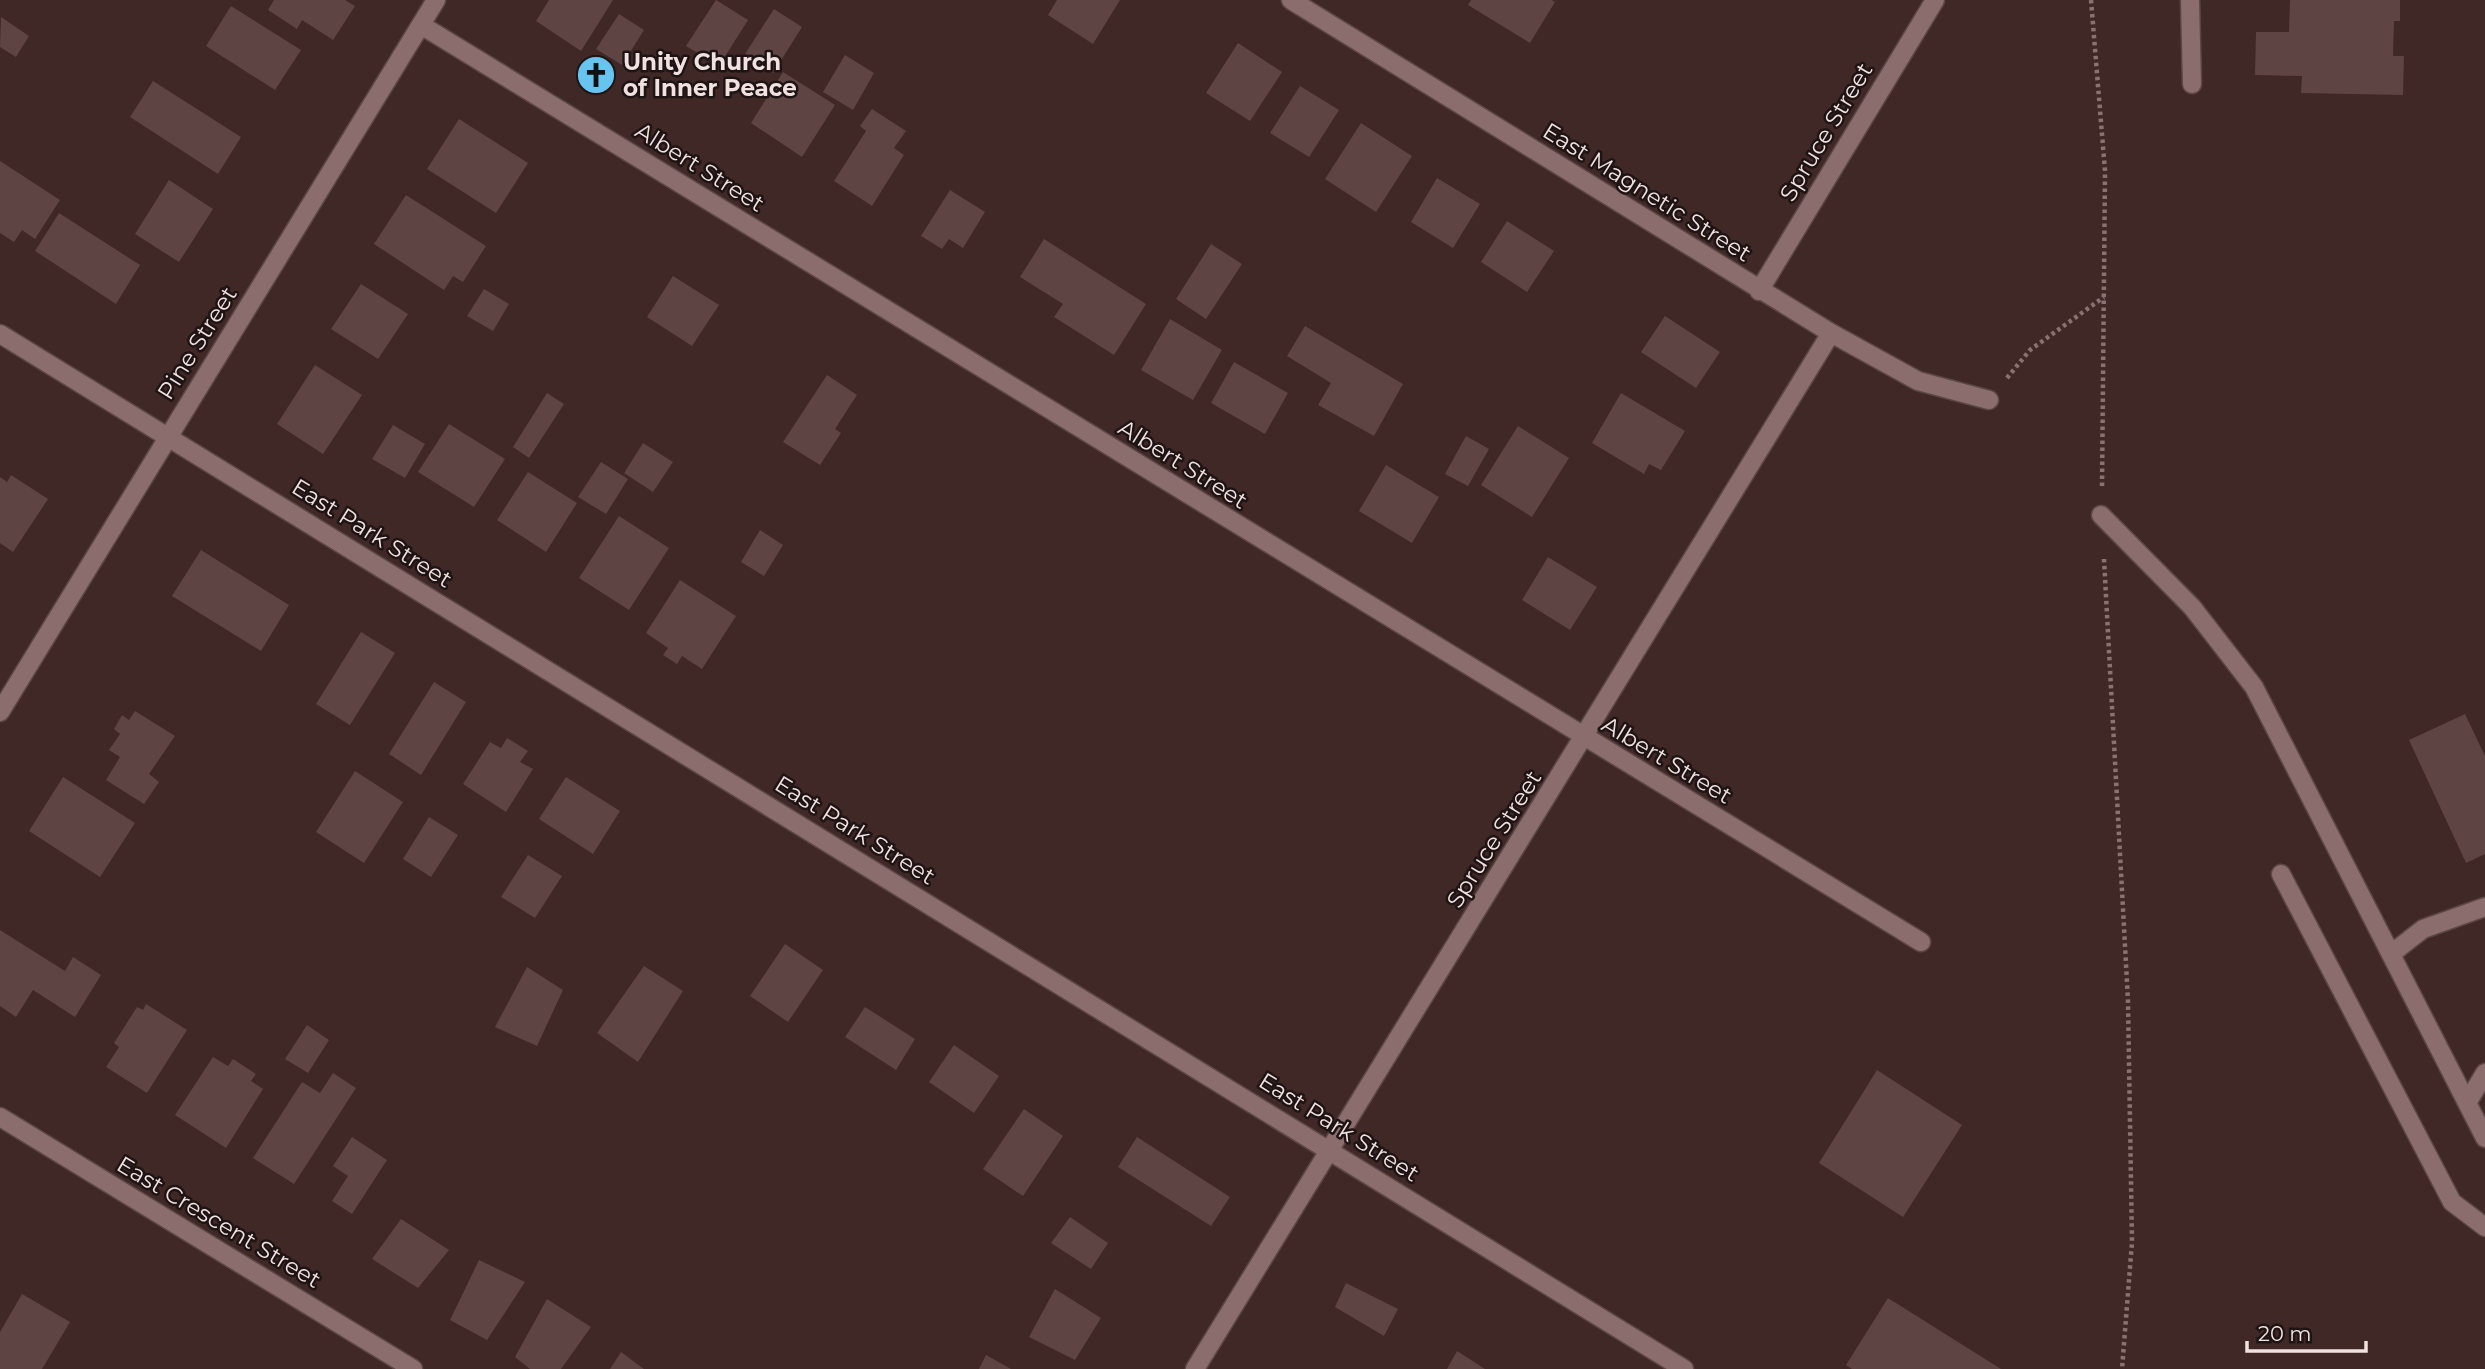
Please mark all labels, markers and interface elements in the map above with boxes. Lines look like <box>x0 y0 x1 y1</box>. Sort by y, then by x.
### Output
place label: Unity Church of Inner Peace <box>623 48 797 102</box>
church icon: Unity Church of Inner Peace <box>575 54 617 96</box>
street label: Spruce Street <box>1774 58 1878 206</box>
street label: Albert Street <box>630 116 770 218</box>
street label: East Magnetic Street <box>1538 116 1756 268</box>
street label: Pine Street <box>151 281 243 405</box>
street label: Albert Street <box>1113 413 1253 515</box>
street label: East Park Street <box>287 473 457 593</box>
street label: Albert Street <box>1597 710 1737 810</box>
street label: Spruce Street <box>1441 765 1547 913</box>
street label: East Park Street <box>770 770 940 890</box>
street label: East Park Street <box>1254 1067 1424 1187</box>
street label: East Crescent Street <box>112 1150 326 1294</box>
scale bar <box>2247 1310 2366 1354</box>
text: 20 m <box>2258 1321 2312 1346</box>

